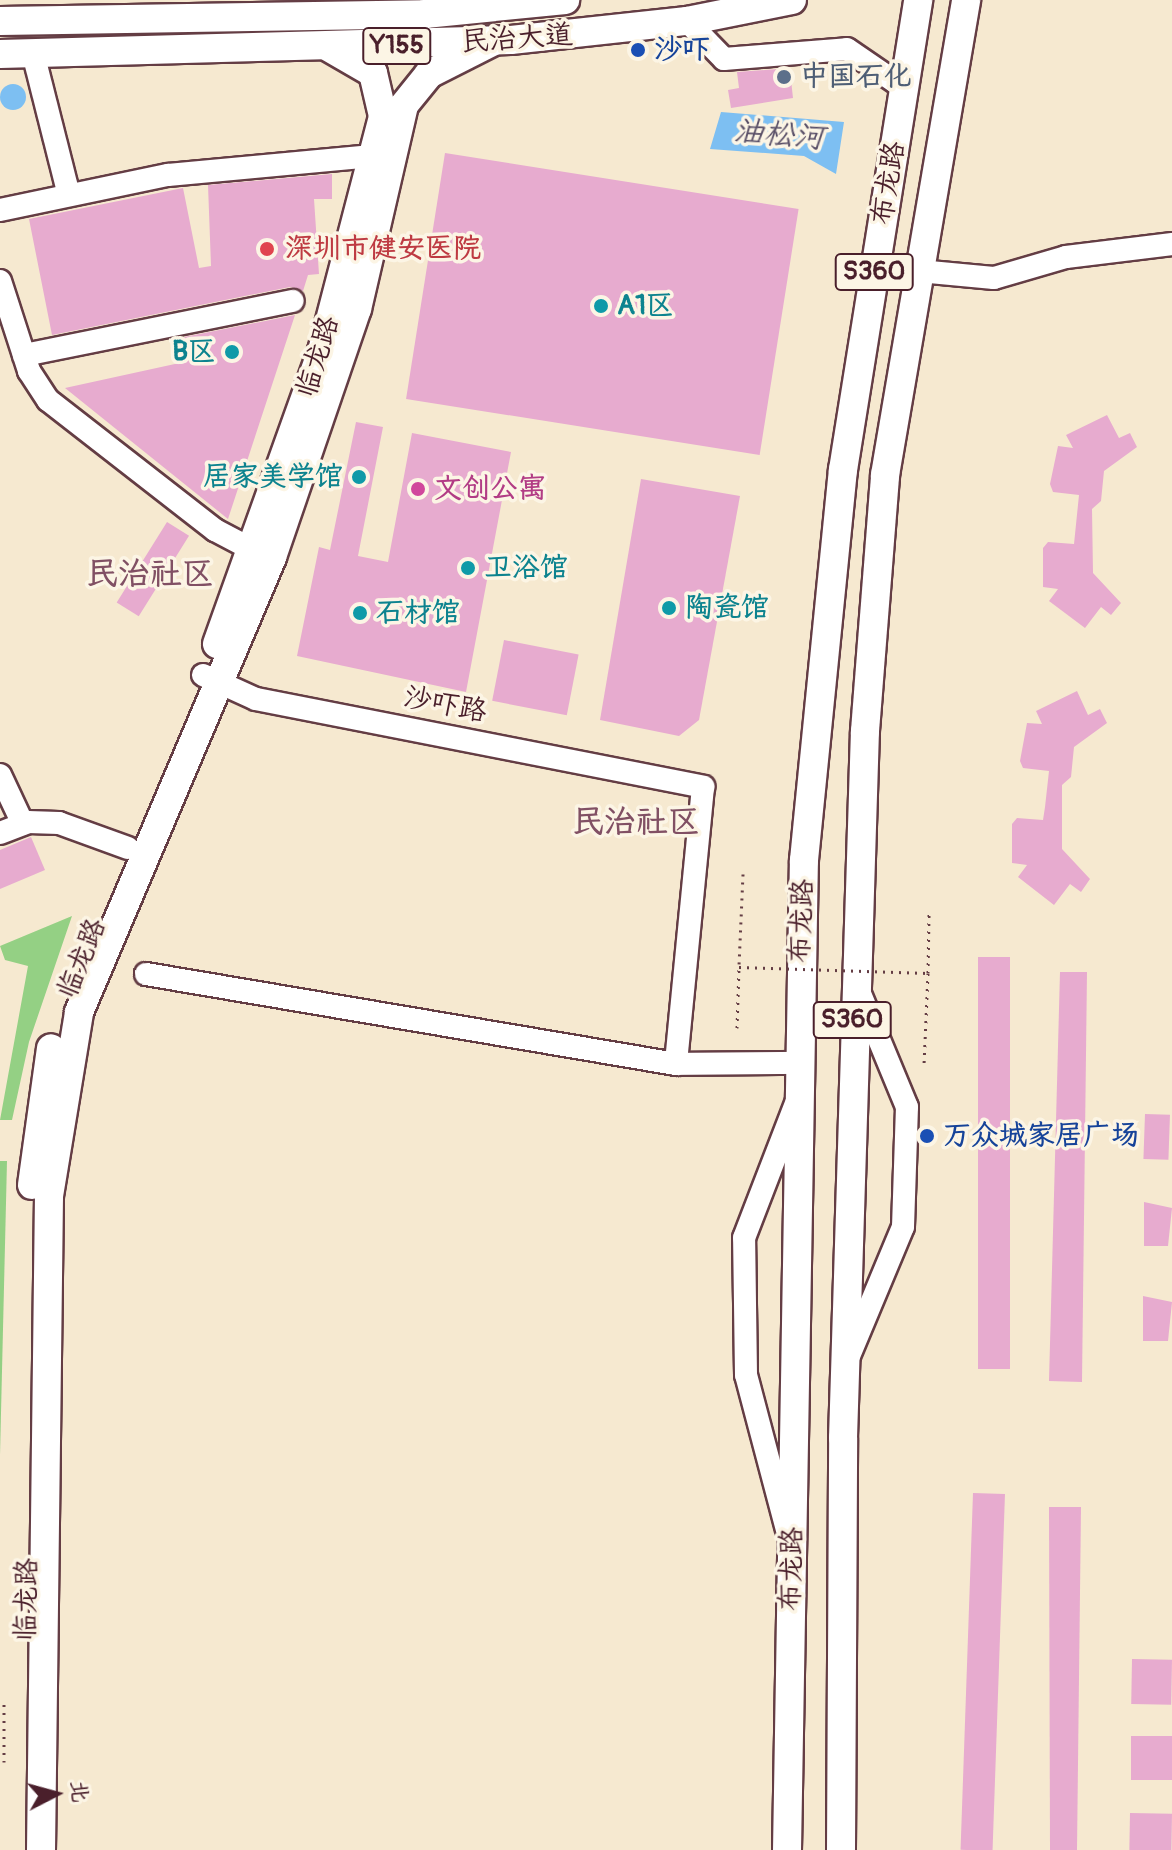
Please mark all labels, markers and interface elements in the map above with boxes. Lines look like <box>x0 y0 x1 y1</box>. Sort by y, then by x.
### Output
street label: 民治大道 <box>460 18 574 60</box>
road number: Y155 <box>361 24 433 68</box>
place label: 沙吓 <box>654 33 710 67</box>
marker: 沙吓 <box>629 41 647 59</box>
place label: 中国石化 <box>800 60 912 94</box>
marker: 中国石化 <box>775 68 793 86</box>
water label: 油松河 <box>733 113 825 157</box>
street label: 布龙路 <box>866 139 912 227</box>
place label: 深圳市健安医院 <box>285 232 481 266</box>
marker: 深圳市健安医院 <box>256 238 278 260</box>
road number: S360 <box>834 250 914 294</box>
place label: A1区 <box>617 289 674 323</box>
marker: A1区 <box>592 297 610 315</box>
street label: 临龙路 <box>290 312 346 402</box>
place label: B区 <box>172 335 216 369</box>
marker: B区 <box>223 343 241 361</box>
place label: 居家美学馆 <box>203 460 343 494</box>
marker: 居家美学馆 <box>350 468 368 486</box>
place label: 文创公寓 <box>434 472 546 506</box>
marker: 文创公寓 <box>409 480 427 498</box>
place label: 卫浴馆 <box>484 551 568 585</box>
district label: 民治社区 <box>86 555 214 593</box>
marker: 卫浴馆 <box>459 559 477 577</box>
place label: 陶瓷馆 <box>685 591 769 625</box>
place label: 石材馆 <box>376 596 460 630</box>
marker: 陶瓷馆 <box>660 599 678 617</box>
marker: 石材馆 <box>351 604 369 622</box>
street label: 沙吓路 <box>401 680 489 730</box>
district label: 民治社区 <box>572 803 700 841</box>
street label: 布龙路 <box>784 878 820 964</box>
street label: 临龙路 <box>51 914 113 1004</box>
road number: S360 <box>812 998 892 1042</box>
place label: 万众城家居广场 <box>943 1119 1139 1153</box>
marker: 万众城家居广场 <box>918 1127 936 1145</box>
street label: 布龙路 <box>774 1527 810 1611</box>
street label: 临龙路 <box>9 1558 45 1642</box>
north arrow <box>16 1754 96 1834</box>
text: 北 <box>65 1779 95 1804</box>

